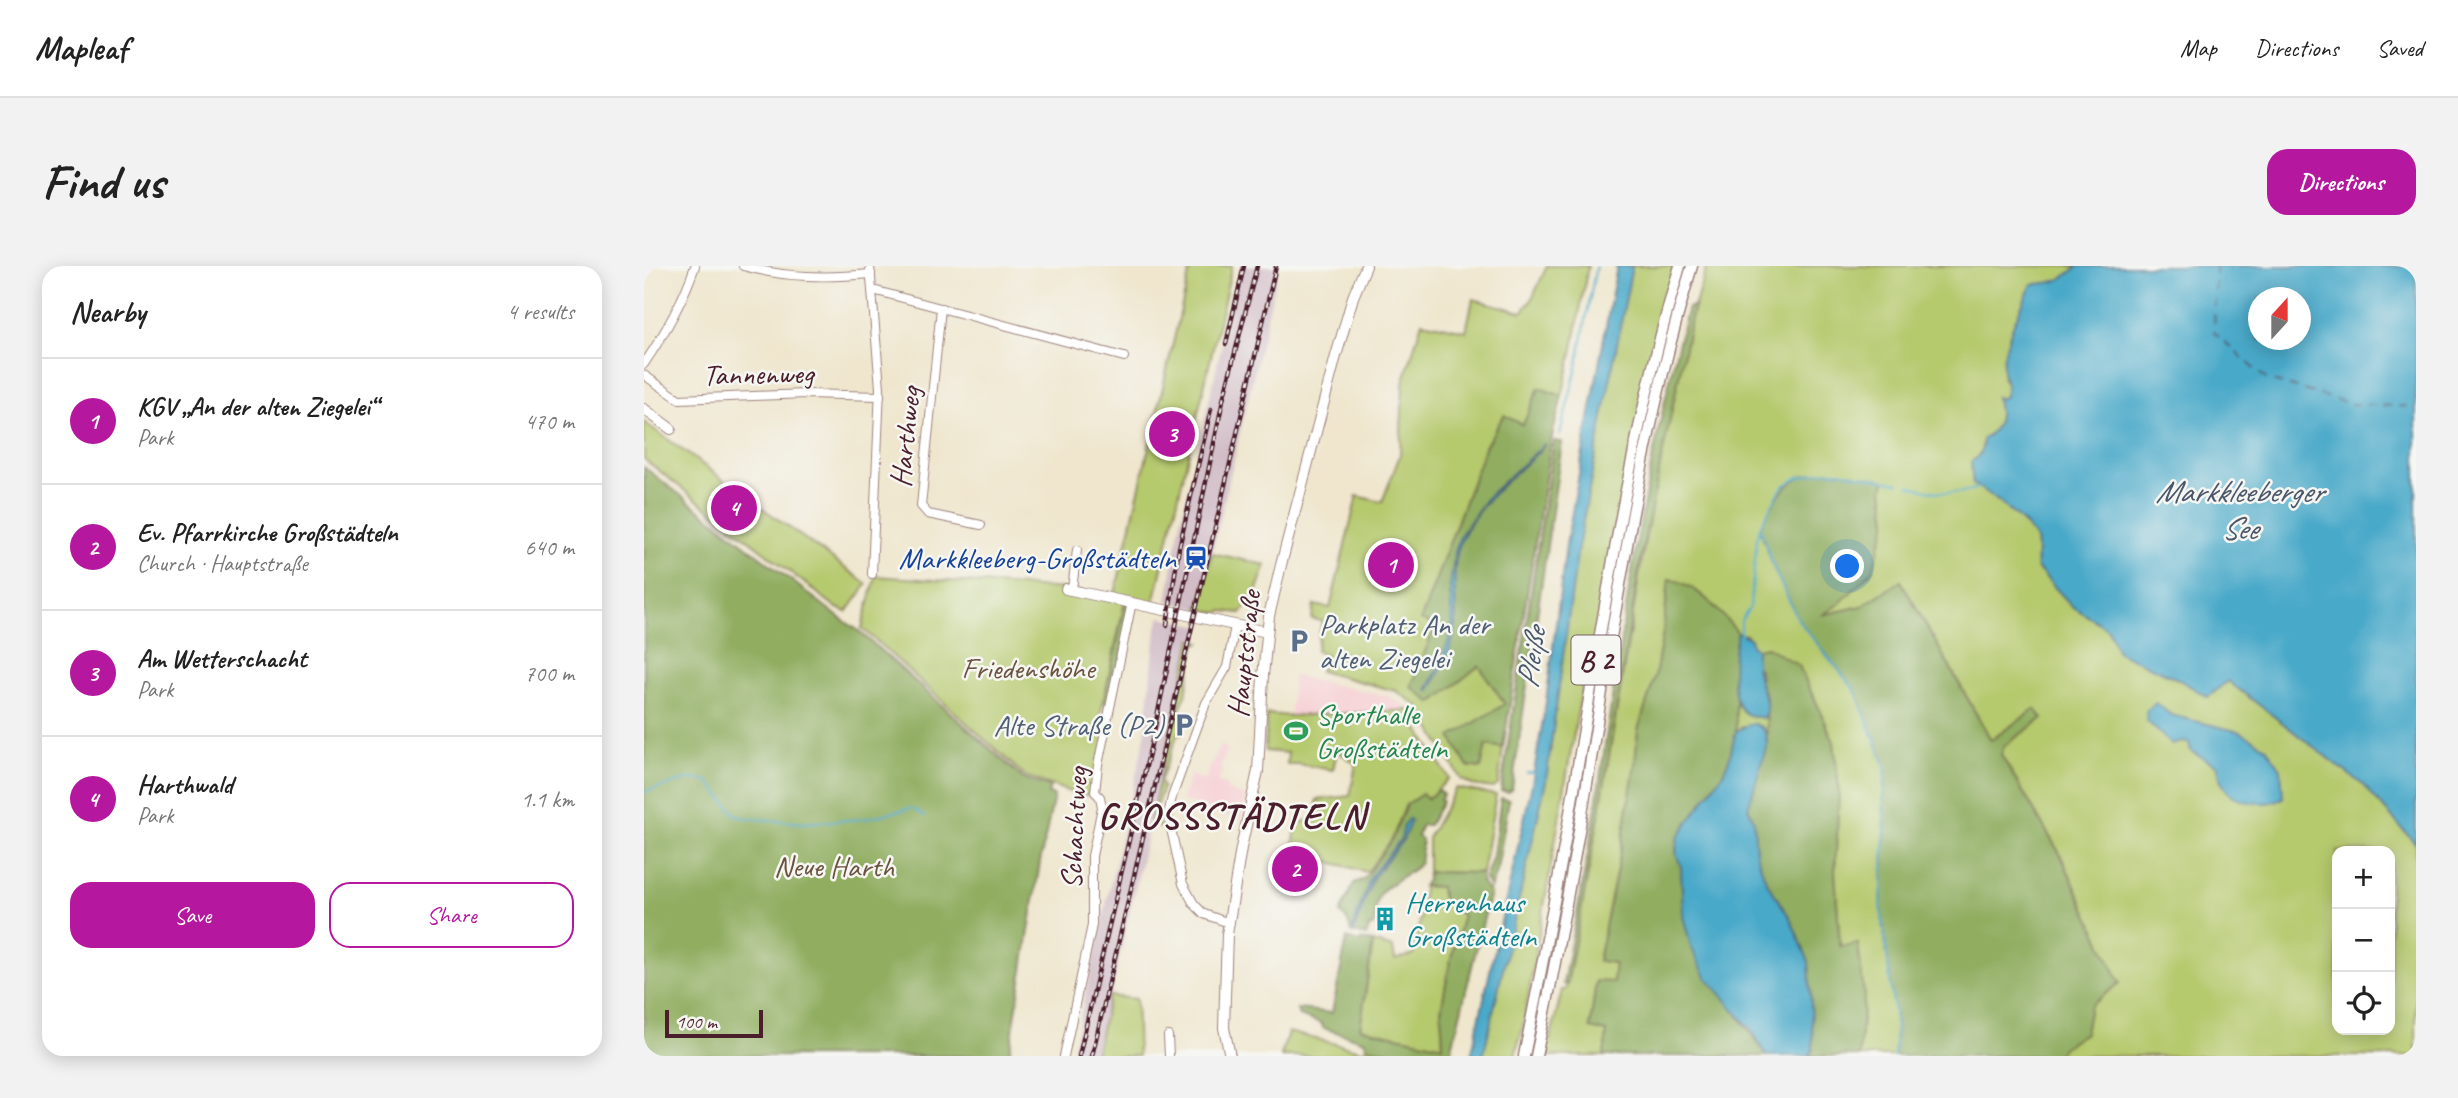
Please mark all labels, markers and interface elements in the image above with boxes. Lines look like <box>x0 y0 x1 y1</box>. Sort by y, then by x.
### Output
text: Mapleaf <box>35 27 127 69</box>
text: Map <box>2180 33 2217 63</box>
text: Directions <box>2255 33 2338 63</box>
text: Saved <box>2376 33 2423 63</box>
button: Directions <box>2267 149 2416 215</box>
text: Find us <box>42 151 164 213</box>
north arrow <box>2248 287 2311 350</box>
text: Nearby <box>70 293 146 331</box>
text: 4 results <box>507 297 574 326</box>
street label: Tannenweg <box>703 354 816 394</box>
street label: Harthweg <box>881 383 929 489</box>
text: KGV „An der alten Ziegelei“ <box>137 390 377 423</box>
text: 1 <box>88 407 98 436</box>
text: 470 m <box>525 407 574 436</box>
pin: 3 <box>1149 408 1195 460</box>
text: Park <box>137 423 173 452</box>
water label: Markkleeberger See <box>2155 471 2327 549</box>
pin: 4 <box>711 482 757 534</box>
text: Ev. Pfarrkirche Großstädteln <box>137 516 398 549</box>
text: 2 <box>88 533 98 562</box>
text: 640 m <box>525 533 574 562</box>
place label: Markkleeberg-Großstädteln <box>899 539 1177 577</box>
pin: 1 <box>1368 539 1414 591</box>
station icon: Markkleeberg-Großstädteln <box>1182 544 1210 572</box>
text: Church · Hauptstraße <box>137 549 308 578</box>
your location <box>1830 549 1864 583</box>
street label: Hauptstraße <box>1218 586 1270 719</box>
place label: Parkplatz An der alten Ziegelei <box>1319 605 1492 677</box>
water label: Pleiße <box>1507 621 1556 691</box>
parking icon: Parkplatz An der alten Ziegelei <box>1285 627 1313 655</box>
road number: B 2 <box>1572 636 1620 684</box>
text: Am Wetterschacht <box>137 642 307 675</box>
park label: Friedenshöhe <box>962 649 1097 687</box>
text: 3 <box>88 659 98 688</box>
text: 700 m <box>525 659 574 688</box>
text: Park <box>137 675 173 704</box>
place label: Sporthalle Großstädteln <box>1316 695 1449 767</box>
place label: Alte Straße (P2) <box>993 706 1166 744</box>
parking icon: Alte Straße (P2) <box>1170 711 1198 739</box>
sports icon: Sporthalle Großstädteln <box>1282 717 1310 745</box>
street label: Schachtweg <box>1052 765 1096 890</box>
text: Harthwald <box>137 768 233 801</box>
text: 4 <box>88 785 98 814</box>
text: 1.1 km <box>521 785 574 814</box>
district label: GROSSSTÄDTELN <box>1098 792 1370 839</box>
text: Park <box>137 801 173 830</box>
pin: 2 <box>1272 843 1318 895</box>
map controls <box>2332 846 2395 1035</box>
button: + <box>2332 846 2395 909</box>
park label: Neue Harth <box>774 847 895 885</box>
button: Save <box>70 882 315 948</box>
button: Share <box>329 882 574 948</box>
place label: Herrenhaus Großstädteln <box>1405 883 1538 955</box>
building icon: Herrenhaus Großstädteln <box>1371 905 1399 933</box>
button: − <box>2332 909 2395 972</box>
button: locate <box>2332 972 2395 1035</box>
scale bar <box>665 1007 763 1039</box>
text: 100 m <box>676 1010 717 1034</box>

